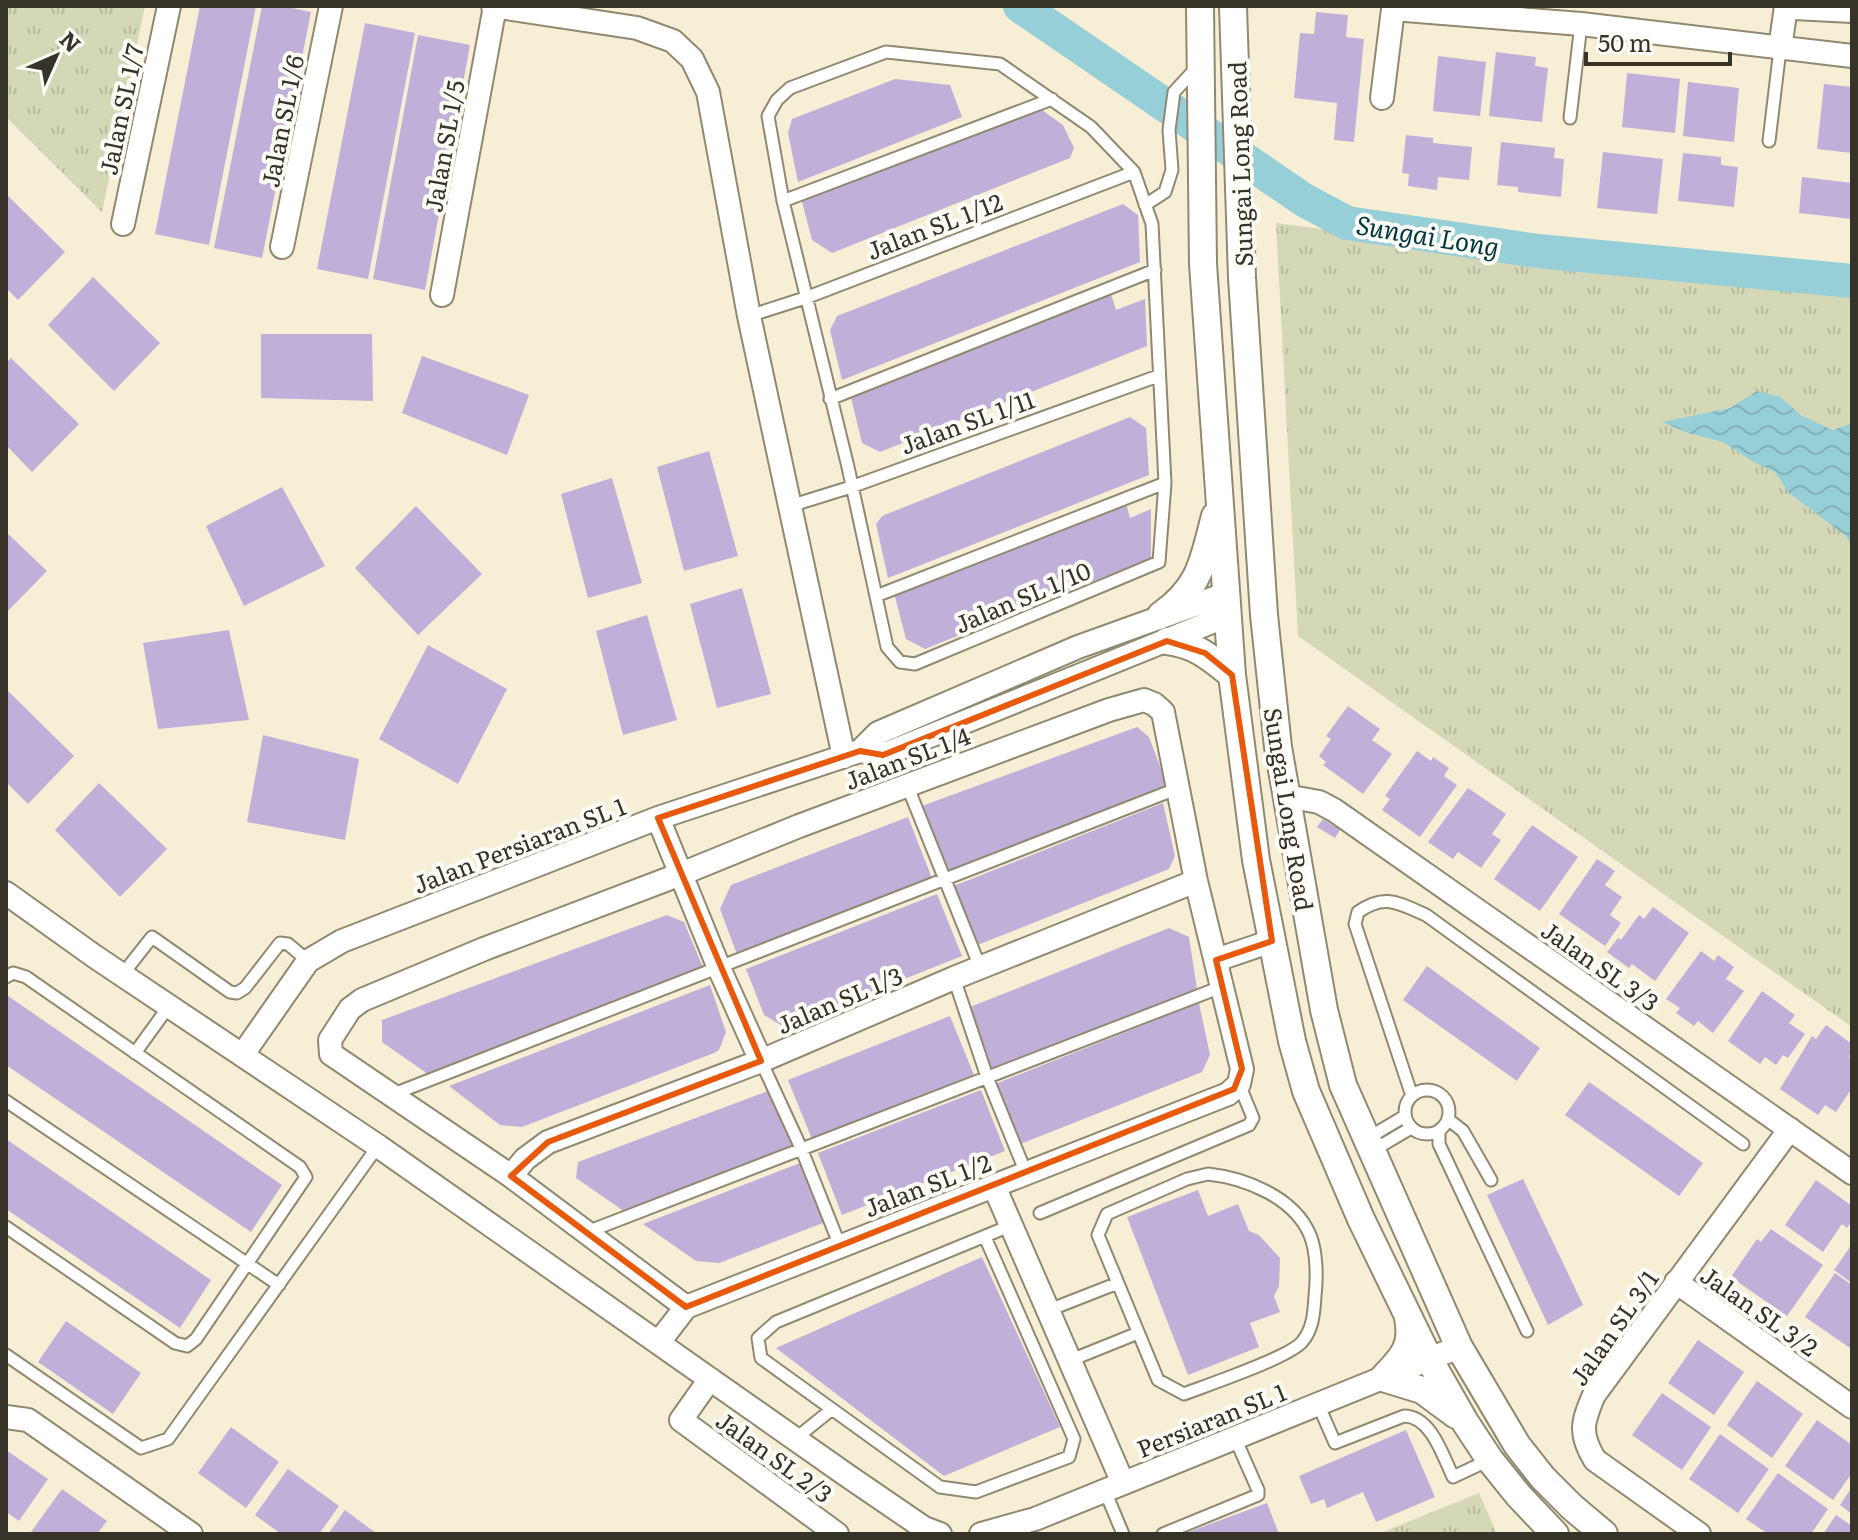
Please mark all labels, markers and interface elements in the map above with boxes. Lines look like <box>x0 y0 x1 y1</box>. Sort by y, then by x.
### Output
north arrow <box>16 16 96 96</box>
scale bar <box>1586 16 1730 66</box>
text: N <box>53 23 89 59</box>
text: 50 m <box>1598 24 1652 59</box>
street label: Jalan SL 1/7 <box>89 40 151 178</box>
street label: Jalan SL 1/6 <box>251 52 311 190</box>
street label: Sungai Long Road <box>1218 60 1260 267</box>
street label: Jalan SL 1/5 <box>414 77 472 215</box>
street label: Jalan SL 1/12 <box>861 183 1007 267</box>
water label: Sungai Long <box>1354 203 1502 265</box>
street label: Jalan SL 1/11 <box>895 380 1039 462</box>
street label: Jalan SL 1/10 <box>948 552 1096 640</box>
street label: Sungai Long Road <box>1257 705 1323 914</box>
street label: Jalan SL 1/4 <box>839 717 975 797</box>
street label: Jalan Persiaran SL 1 <box>408 787 631 901</box>
street label: Jalan SL 3/3 <box>1535 912 1667 1018</box>
street label: Jalan SL 1/3 <box>771 957 907 1041</box>
street label: Jalan SL 1/2 <box>858 1144 996 1224</box>
street label: Jalan SL 3/2 <box>1694 1257 1826 1363</box>
street label: Jalan SL 3/1 <box>1560 1262 1666 1392</box>
street label: Persiaran SL 1 <box>1131 1373 1291 1465</box>
street label: Jalan SL 2/3 <box>710 1402 840 1510</box>

